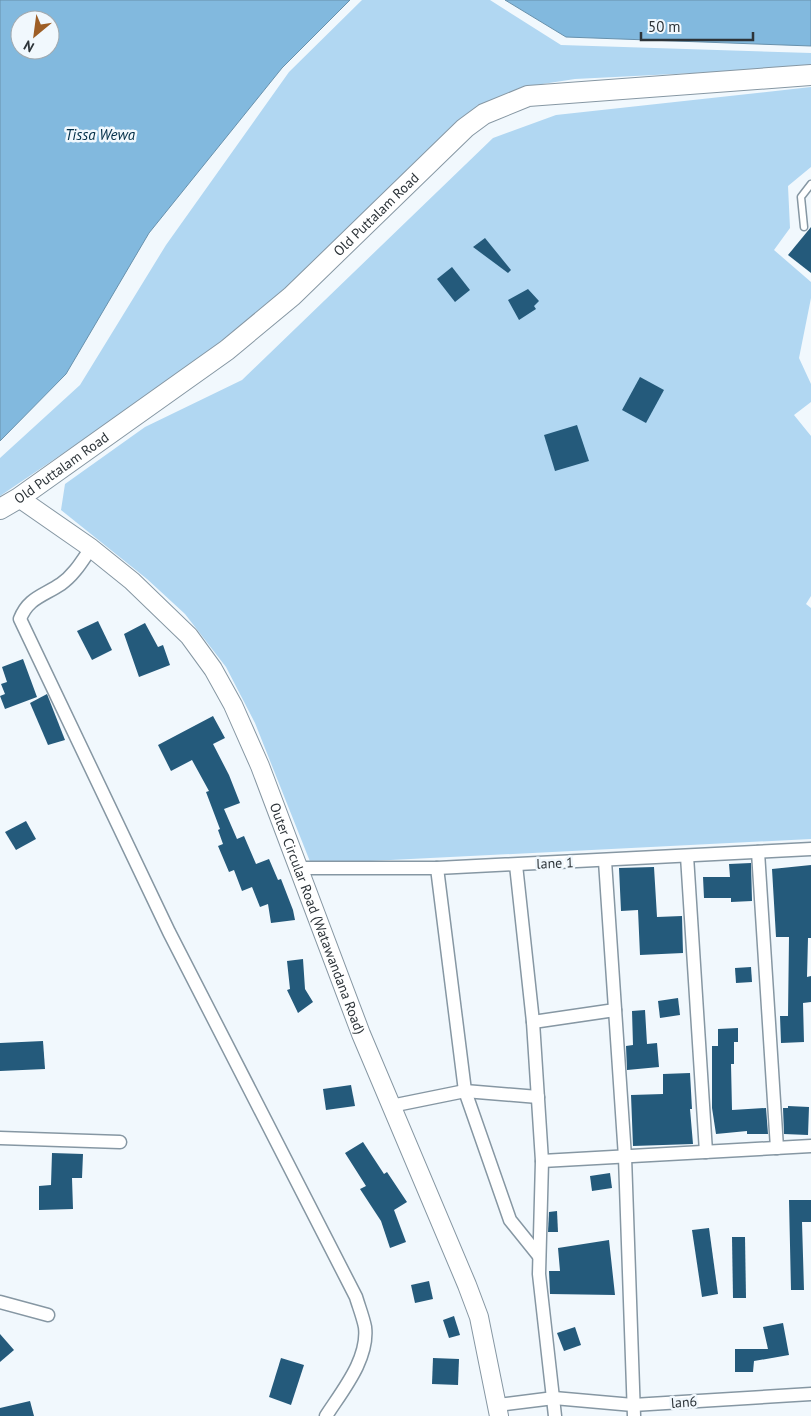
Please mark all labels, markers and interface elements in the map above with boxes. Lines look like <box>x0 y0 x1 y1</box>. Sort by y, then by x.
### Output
north arrow <box>10 10 60 60</box>
scale bar <box>641 10 754 42</box>
text: 50 m <box>648 17 681 36</box>
text: N <box>20 36 37 56</box>
water label: Tissa Wewa <box>65 125 136 144</box>
street label: Old Puttalam Road <box>330 169 423 260</box>
street label: Old Puttalam Road <box>10 428 112 508</box>
street label: Outer Circular Road (Watawandana Road) <box>266 800 369 1037</box>
street label: lane 1 <box>536 853 574 873</box>
street label: lan6 <box>670 1392 698 1412</box>

